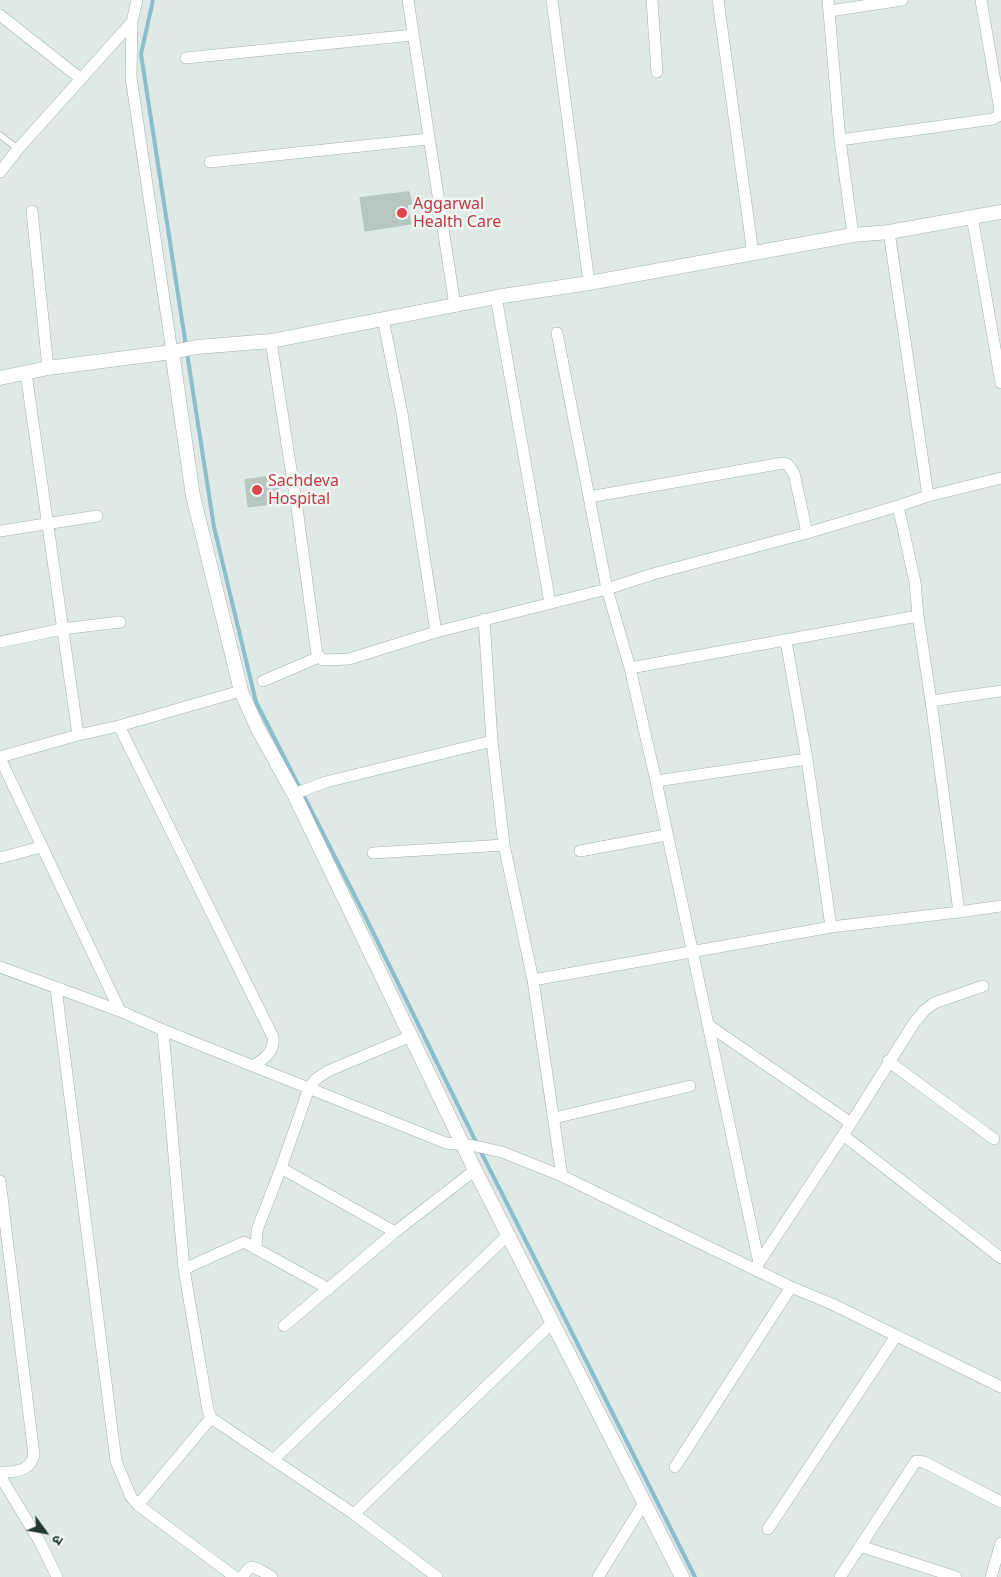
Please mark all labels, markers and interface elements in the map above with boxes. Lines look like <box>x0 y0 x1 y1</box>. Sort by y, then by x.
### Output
place label: Aggarwal Health Care <box>413 194 501 232</box>
marker: Aggarwal Health Care <box>395 206 409 220</box>
place label: Sachdeva Hospital <box>268 471 339 509</box>
marker: Sachdeva Hospital <box>250 483 264 497</box>
north arrow <box>20 1507 70 1557</box>
text: उ <box>48 1532 68 1549</box>

